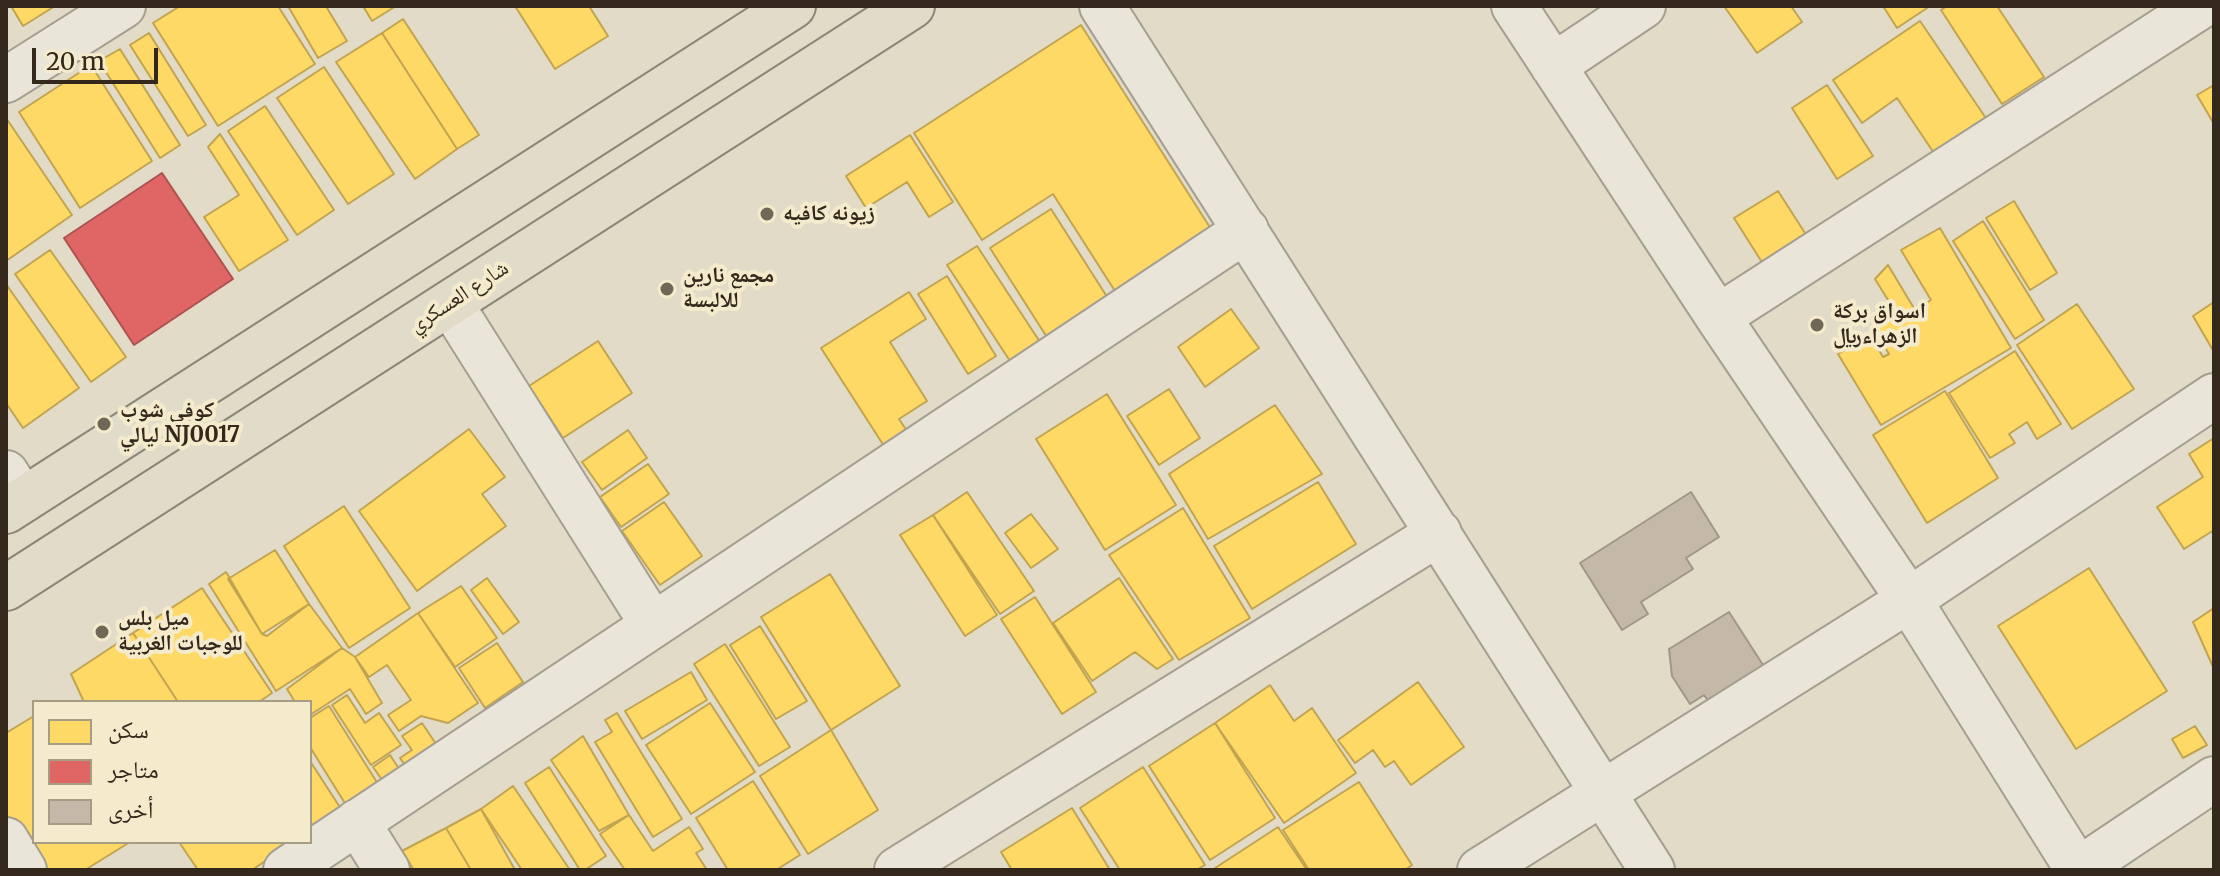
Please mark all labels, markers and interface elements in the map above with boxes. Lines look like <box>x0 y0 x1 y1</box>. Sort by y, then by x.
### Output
scale bar <box>36 32 162 82</box>
text: 20 m <box>46 46 105 77</box>
place label: زيونه كافيه <box>783 201 875 227</box>
marker: زيونه كافيه <box>758 205 776 223</box>
street label: شارع العسكري <box>404 255 514 339</box>
place label: مجمع نارين للالبسة <box>683 263 774 314</box>
marker: مجمع نارين للالبسة <box>658 280 676 298</box>
place label: اسواق بركة الزهراء﷼ <box>1833 299 1926 350</box>
marker: اسواق بركة الزهراء﷼ <box>1808 316 1826 334</box>
place label: كوفي شوب ليالي NJ0017 <box>120 398 240 450</box>
marker: كوفي شوب ليالي NJ0017 <box>95 415 113 433</box>
place label: ميل بلس للوجبات الغربية <box>118 606 243 658</box>
marker: ميل بلس للوجبات الغربية <box>93 623 111 641</box>
legend <box>32 700 312 844</box>
text: سكن <box>108 714 149 745</box>
text: متاجر <box>108 754 159 785</box>
text: أخرى <box>108 794 154 825</box>

